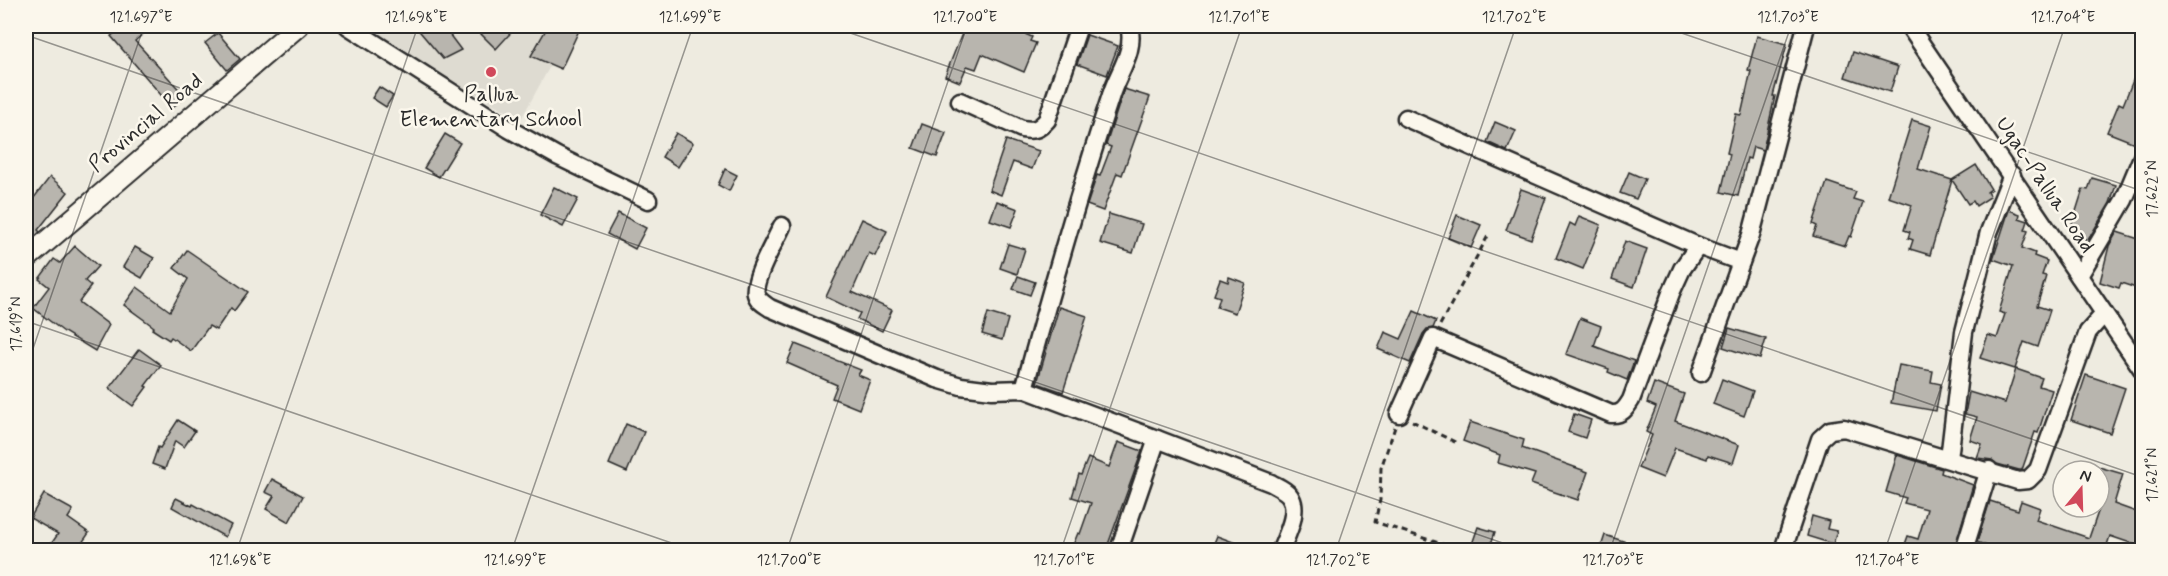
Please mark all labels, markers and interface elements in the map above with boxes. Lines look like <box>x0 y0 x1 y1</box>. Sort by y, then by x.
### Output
text: 121.697°E <box>110 8 173 28</box>
text: 121.698°E <box>385 8 448 28</box>
text: 121.699°E <box>659 8 721 28</box>
text: 121.700°E <box>933 8 997 28</box>
text: 121.701°E <box>1208 8 1270 28</box>
text: 121.702°E <box>1482 8 1546 28</box>
text: 121.703°E <box>1757 8 1819 28</box>
text: 121.704°E <box>2031 8 2095 28</box>
marker: Pallua Elementary School <box>484 65 498 79</box>
street label: Provincial Road <box>83 67 209 179</box>
place label: Pallua Elementary School <box>400 81 582 134</box>
street label: Ugac-Pallua Road <box>1988 111 2101 259</box>
text: 17.622°N <box>2143 160 2163 218</box>
text: 17.619°N <box>7 297 27 351</box>
text: 17.621°N <box>2143 448 2163 502</box>
north arrow <box>2051 459 2111 519</box>
text: N <box>2077 465 2094 488</box>
text: 121.698°E <box>209 551 272 571</box>
text: 121.699°E <box>484 551 546 571</box>
text: 121.700°E <box>757 551 821 571</box>
text: 121.701°E <box>1033 551 1095 571</box>
text: 121.702°E <box>1306 551 1370 571</box>
text: 121.703°E <box>1582 551 1644 571</box>
text: 121.704°E <box>1855 551 1919 571</box>

